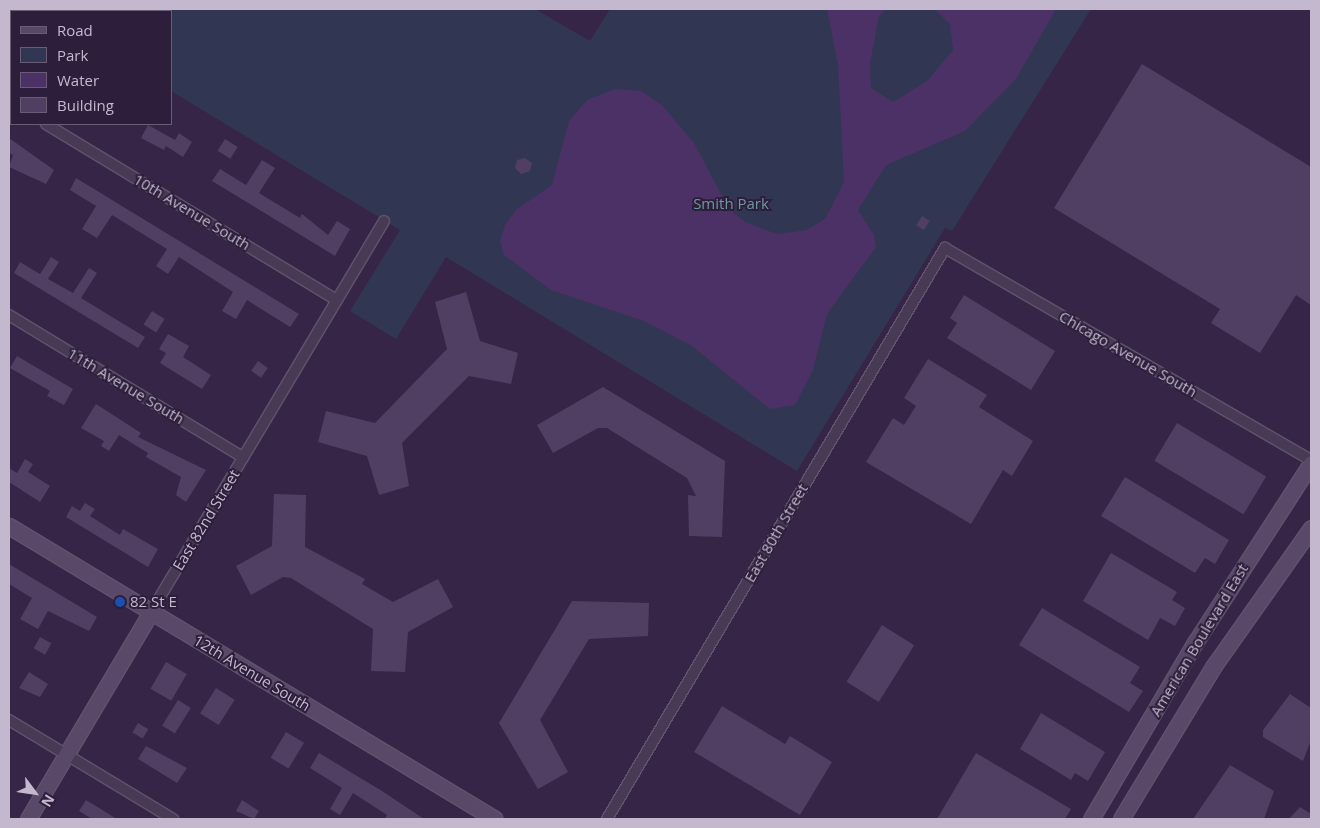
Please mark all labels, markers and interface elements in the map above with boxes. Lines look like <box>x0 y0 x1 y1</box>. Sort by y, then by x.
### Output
legend <box>10 10 172 125</box>
text: Road <box>57 20 93 40</box>
text: Park <box>57 45 88 65</box>
text: Water <box>57 70 99 90</box>
text: Building <box>57 95 114 115</box>
street label: 10th Avenue South <box>130 170 254 254</box>
park label: Smith Park <box>693 195 769 213</box>
street label: Chicago Avenue South <box>1056 307 1200 401</box>
street label: 11th Avenue South <box>64 344 188 428</box>
street label: East 82nd Street <box>169 466 243 574</box>
street label: East 80th Street <box>741 481 811 585</box>
street label: American Boulevard East <box>1146 561 1252 719</box>
place label: 82 St E <box>130 593 177 611</box>
marker: 82 St E <box>114 596 126 608</box>
street label: 12th Avenue South <box>190 631 314 715</box>
north arrow <box>10 768 60 818</box>
text: N <box>37 791 59 811</box>

